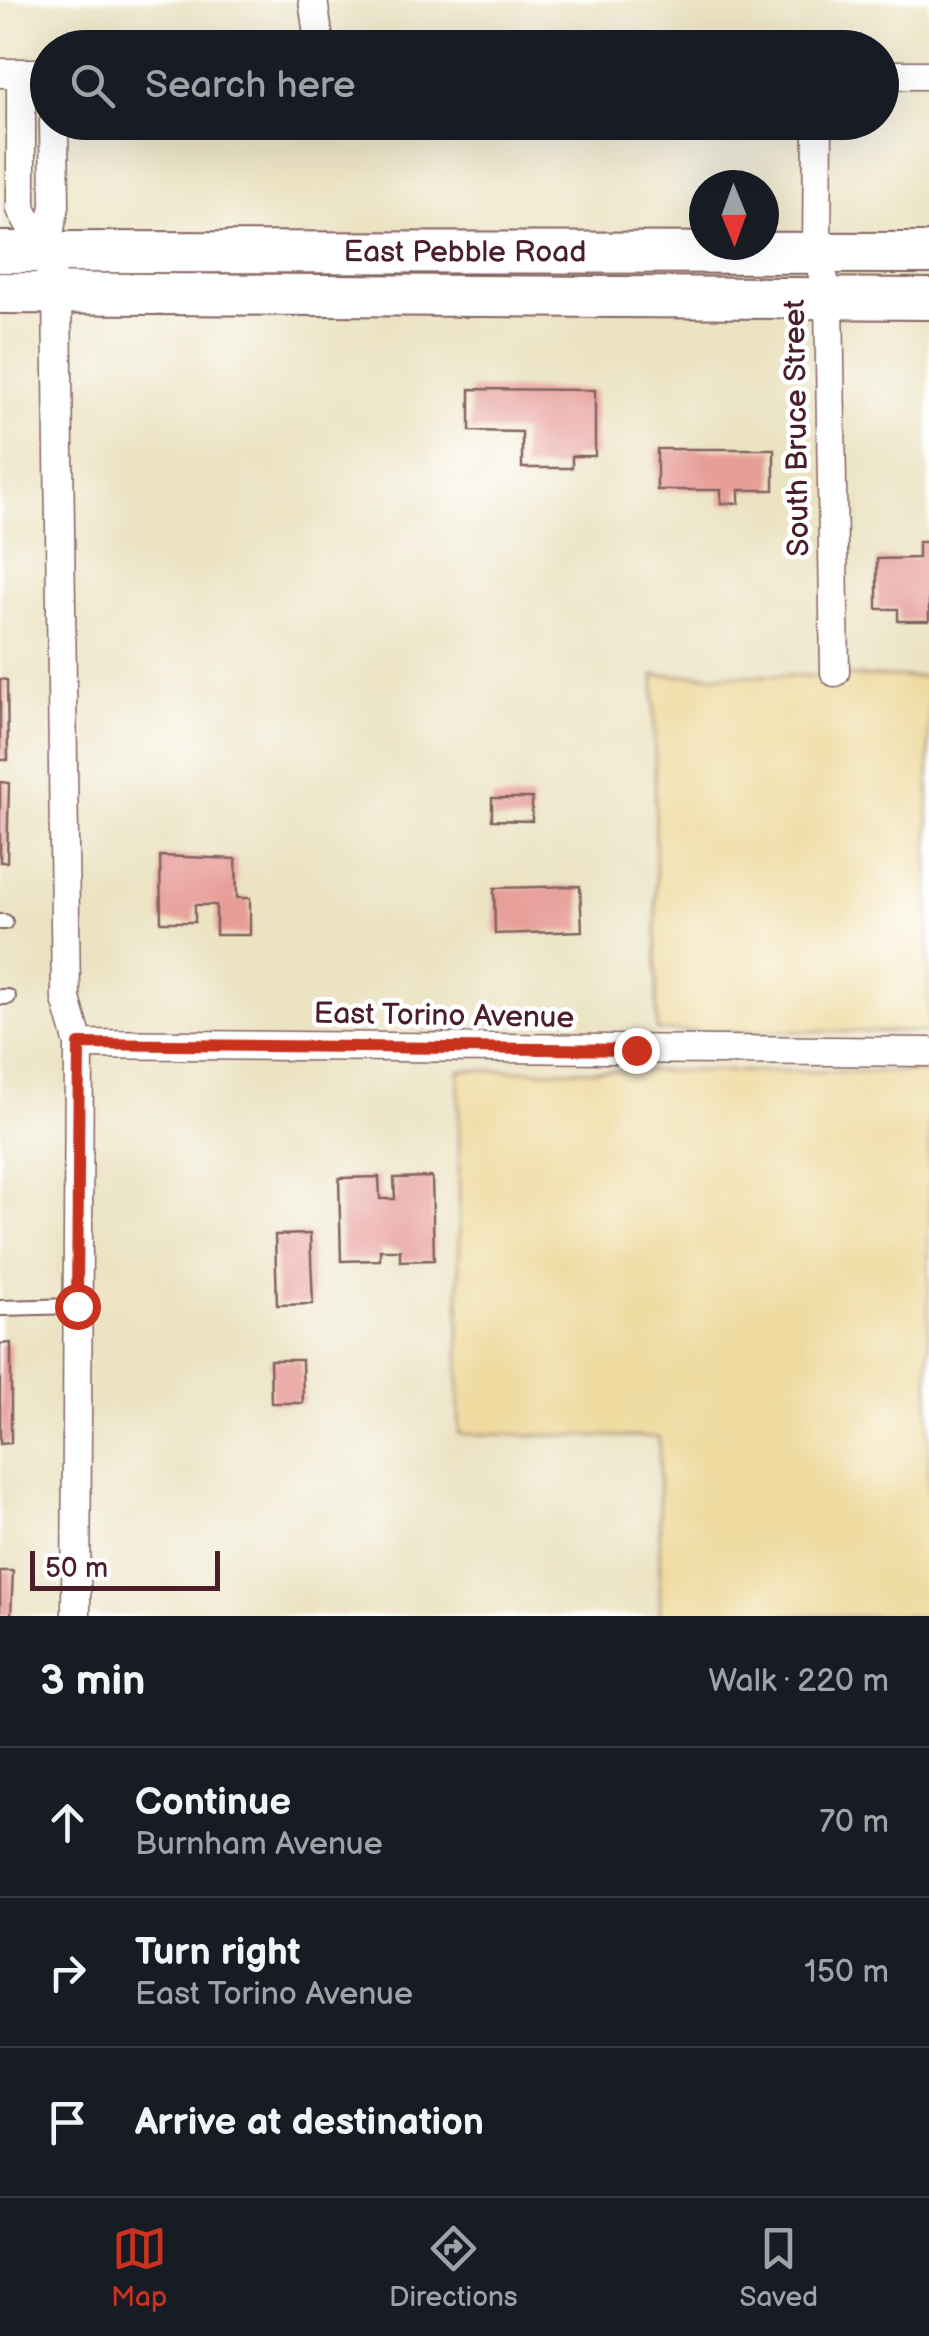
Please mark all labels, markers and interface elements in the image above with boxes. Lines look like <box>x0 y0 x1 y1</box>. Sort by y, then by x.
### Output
search box <box>30 30 899 140</box>
icon: search <box>65 58 120 113</box>
text: Search here <box>145 63 356 108</box>
north arrow <box>689 170 779 260</box>
street label: East Pebble Road <box>343 234 587 271</box>
street label: South Bruce Street <box>777 299 817 557</box>
street label: East Torino Avenue <box>313 996 575 1036</box>
route end <box>614 1028 660 1074</box>
route start <box>55 1284 101 1330</box>
scale bar <box>30 1546 220 1590</box>
text: 50 m <box>45 1552 108 1585</box>
text: 3 min <box>40 1656 145 1707</box>
text: Walk · 220 m <box>708 1662 889 1701</box>
text: Continue <box>135 1780 291 1825</box>
icon: ahead <box>40 1795 95 1850</box>
text: 70 m <box>819 1803 889 1842</box>
text: Burnham Avenue <box>135 1825 383 1864</box>
text: Turn right <box>135 1930 300 1975</box>
icon: right <box>40 1945 95 2000</box>
text: 150 m <box>804 1953 889 1992</box>
text: East Torino Avenue <box>135 1975 413 2014</box>
icon: arrive <box>40 2095 95 2150</box>
text: Arrive at destination <box>135 2100 484 2145</box>
tab: Map <box>111 2221 167 2314</box>
tab: Directions <box>389 2221 518 2314</box>
tab: Saved <box>740 2221 818 2314</box>

